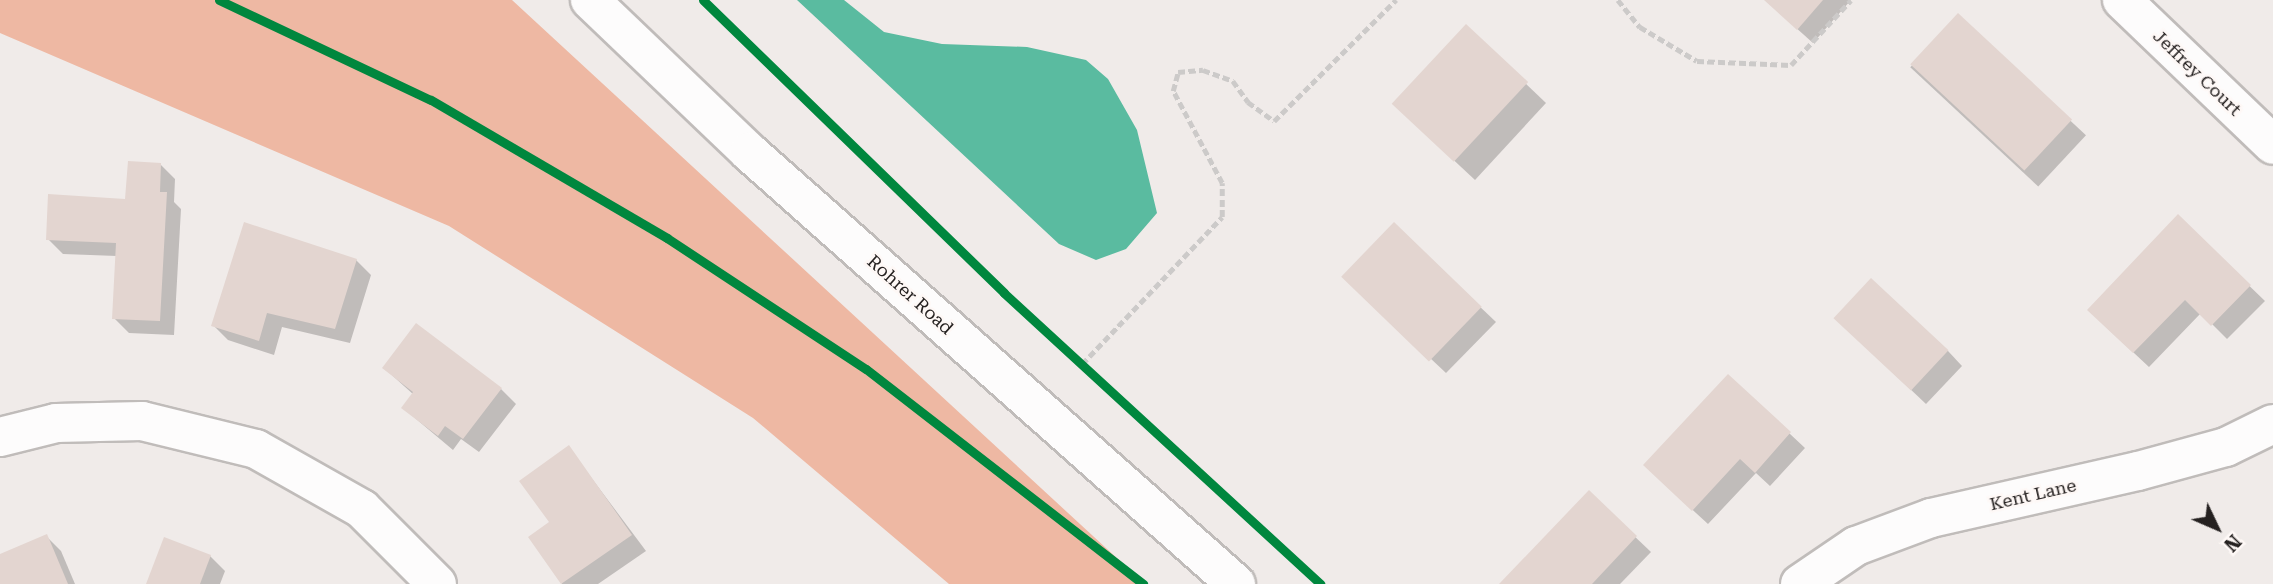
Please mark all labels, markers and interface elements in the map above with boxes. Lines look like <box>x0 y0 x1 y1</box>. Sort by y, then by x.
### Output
street label: Jeffrey Court <box>2148 25 2246 121</box>
street label: Rohrer Road <box>863 251 957 339</box>
street label: Kent Lane <box>1988 475 2078 515</box>
north arrow <box>2182 493 2252 563</box>
text: N <box>2219 530 2246 556</box>

